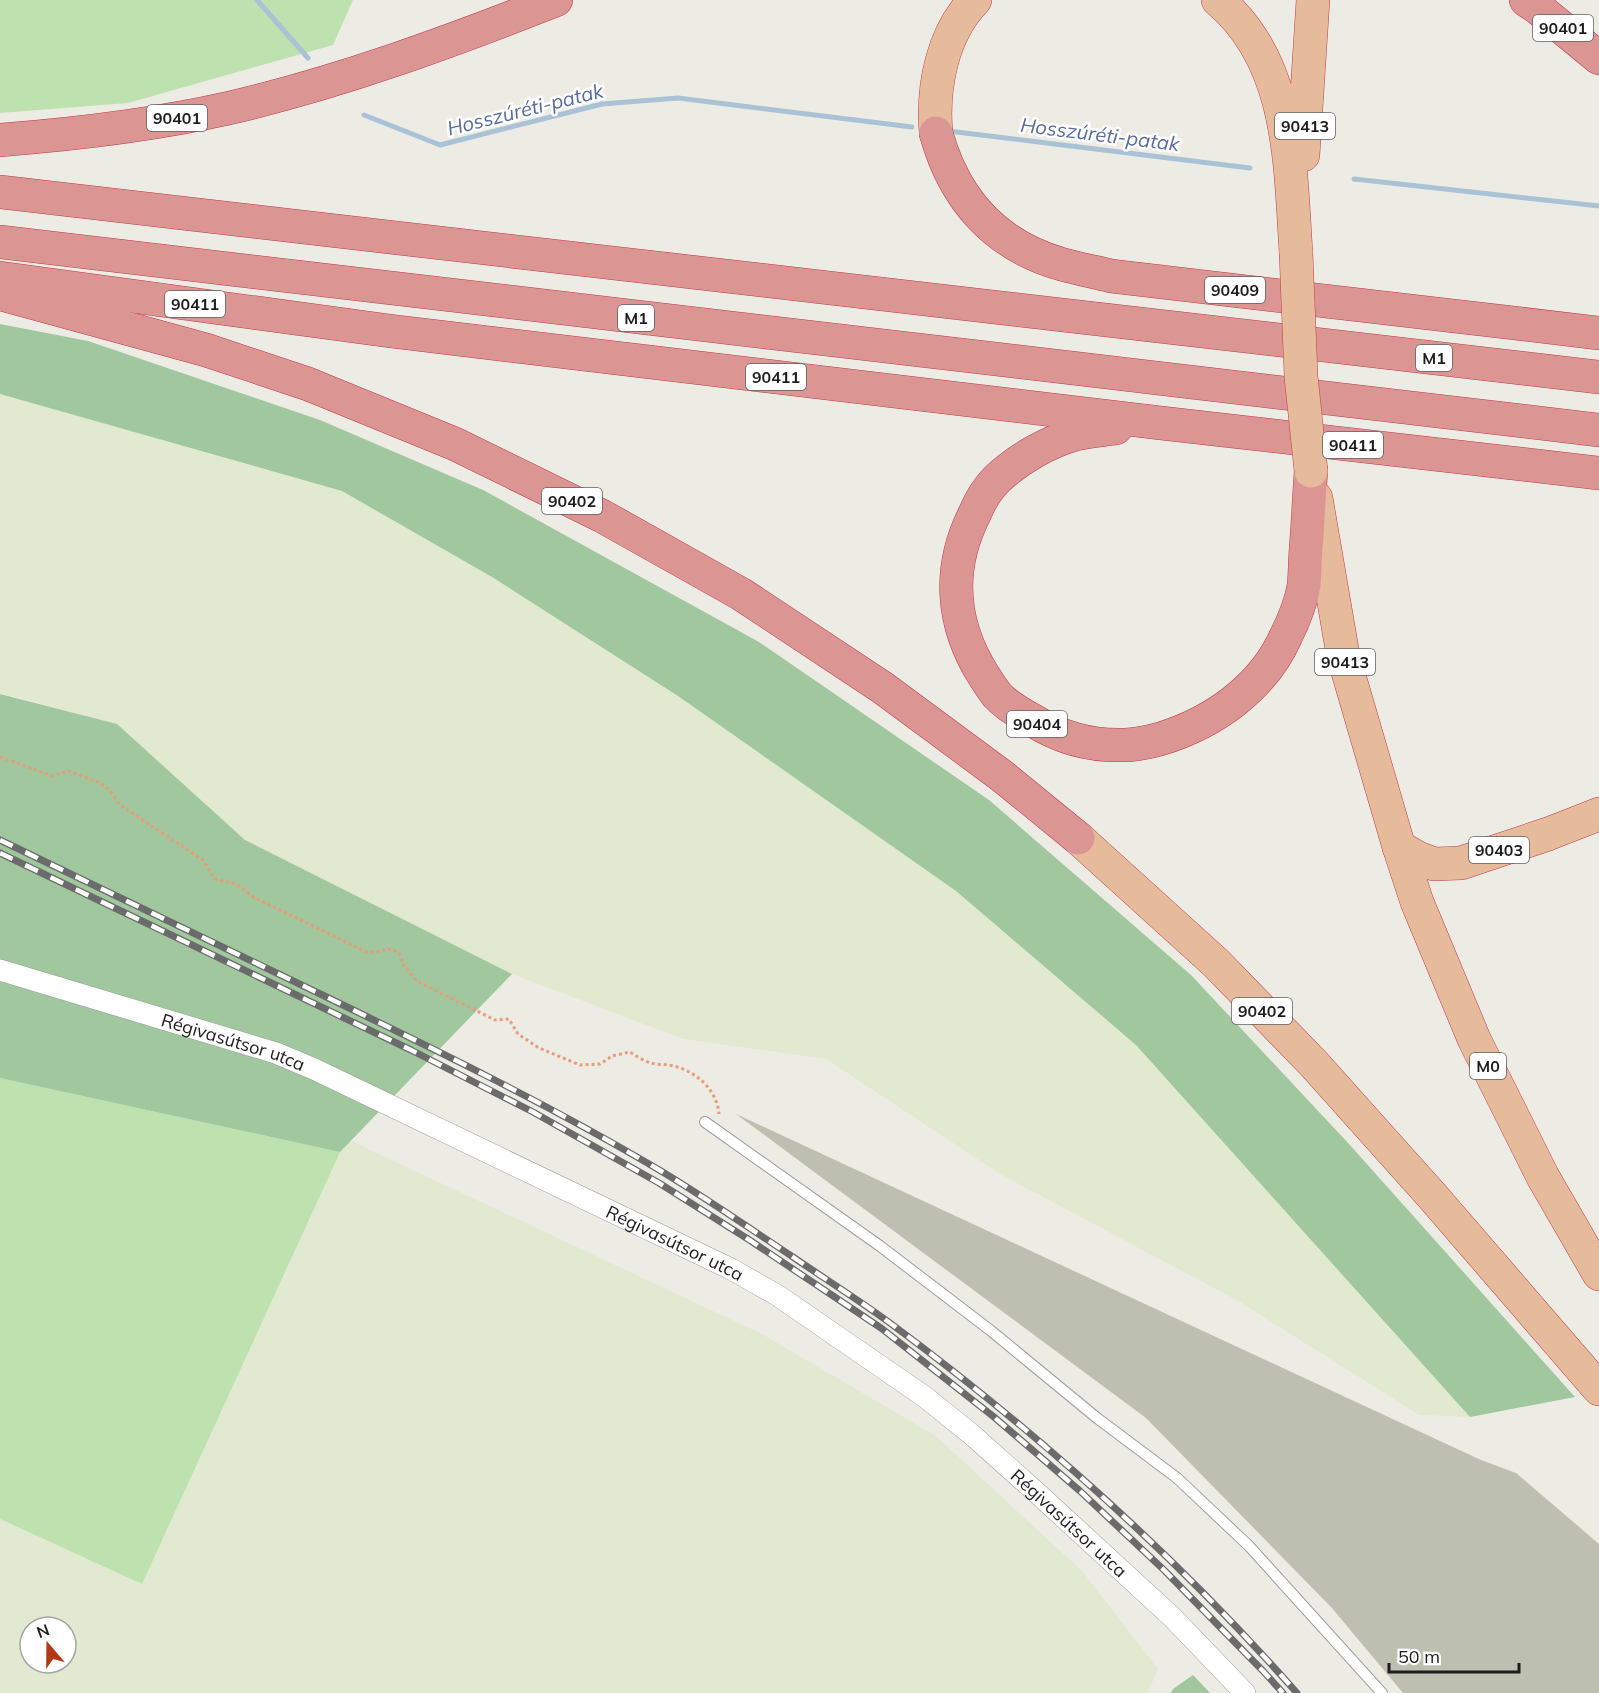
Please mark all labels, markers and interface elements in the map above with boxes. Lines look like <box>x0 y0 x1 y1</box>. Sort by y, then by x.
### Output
road number: 90401 <box>1533 15 1593 41</box>
water label: Hosszúréti-patak <box>444 77 606 140</box>
road number: 90401 <box>147 105 207 131</box>
water label: Hosszúréti-patak <box>1019 112 1182 156</box>
road number: 90413 <box>1275 113 1335 139</box>
road number: 90409 <box>1205 277 1265 303</box>
road number: 90411 <box>165 291 225 317</box>
road number: M1 <box>618 305 654 331</box>
road number: M1 <box>1416 345 1452 371</box>
road number: 90411 <box>746 364 806 390</box>
road number: 90411 <box>1323 432 1383 458</box>
road number: 90402 <box>542 488 602 514</box>
road number: 90413 <box>1315 649 1375 675</box>
road number: 90404 <box>1007 711 1067 737</box>
road number: 90403 <box>1469 837 1529 863</box>
road number: 90402 <box>1232 998 1292 1024</box>
street label: Régivasútsor utca <box>159 1008 309 1076</box>
road number: M0 <box>1470 1053 1506 1079</box>
street label: Régivasútsor utca <box>603 1199 748 1285</box>
street label: Régivasútsor utca <box>1006 1464 1132 1582</box>
north arrow <box>18 1615 78 1675</box>
text: N <box>34 1619 52 1642</box>
scale bar <box>1389 1636 1520 1674</box>
text: 50 m <box>1398 1645 1440 1668</box>

